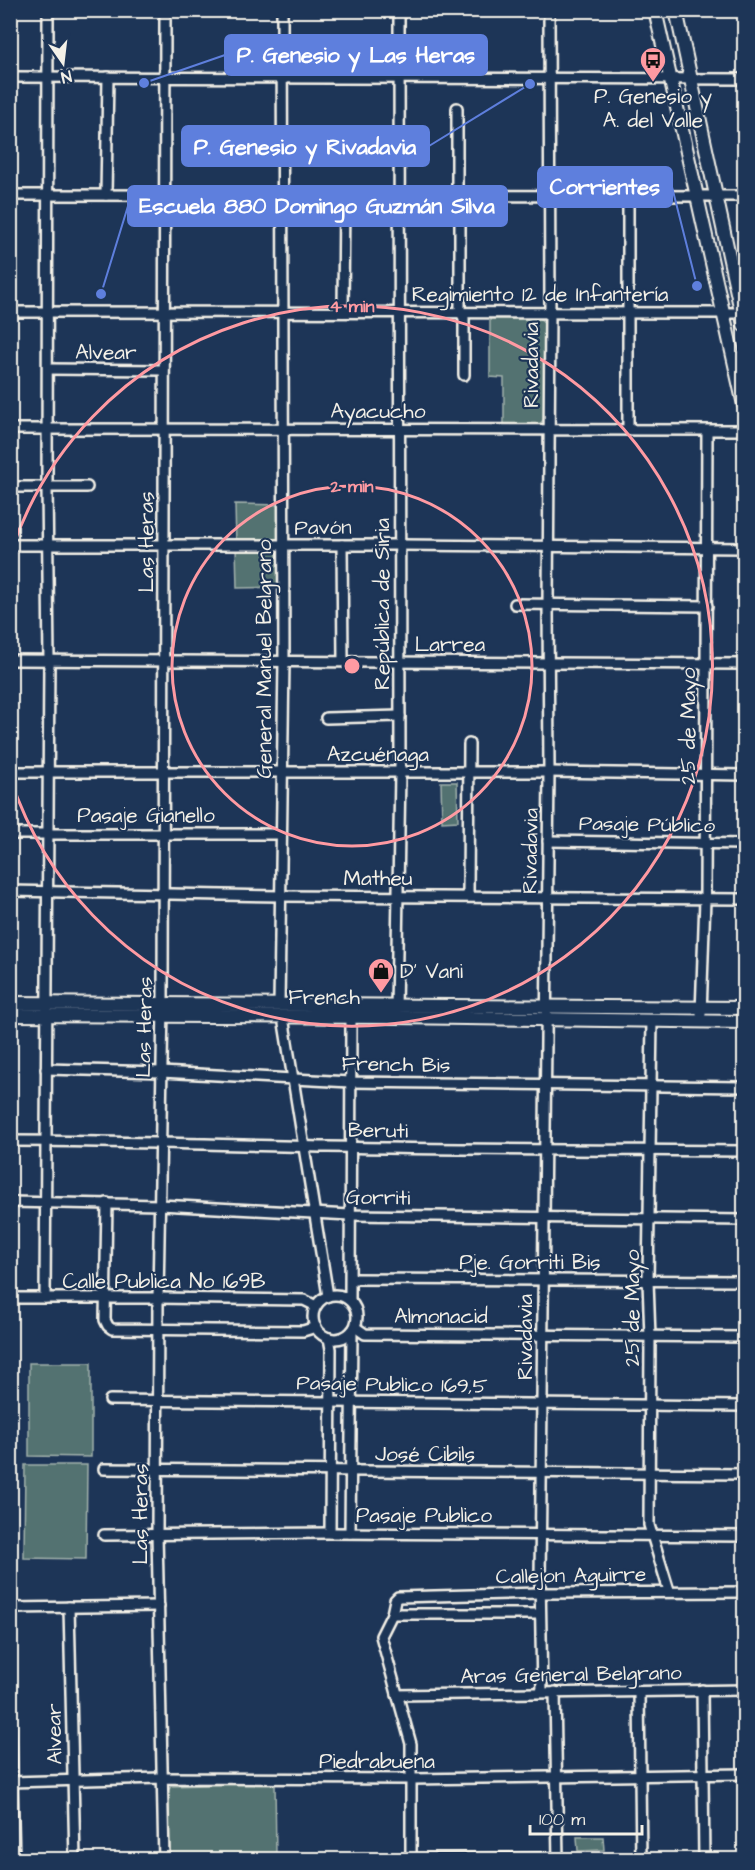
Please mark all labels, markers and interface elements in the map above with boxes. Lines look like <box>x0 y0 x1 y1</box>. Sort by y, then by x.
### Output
north arrow <box>33 33 93 93</box>
callout: P. Genesio y Las Heras <box>225 35 487 75</box>
text: P. Genesio y Las Heras <box>237 40 475 73</box>
bus stop icon: P. Genesio y A. del Valle <box>638 45 668 83</box>
text: N <box>59 65 74 88</box>
place label: P. Genesio y A. del Valle <box>594 82 712 135</box>
callout: P. Genesio y Rivadavia <box>182 126 429 166</box>
text: P. Genesio y Rivadavia <box>194 132 417 165</box>
callout: Corrientes <box>538 167 672 207</box>
text: Corrientes <box>550 172 660 203</box>
callout: Escuela 880 Domingo Guzmán Silva <box>128 186 507 226</box>
text: Escuela 880 Domingo Guzmán Silva <box>139 191 495 223</box>
street label: Regimiento 12 de Infantería <box>412 280 669 311</box>
text: 4 min <box>329 294 375 319</box>
street label: Rivadavia <box>517 322 546 408</box>
street label: Alvear <box>75 338 137 367</box>
street label: Ayacucho <box>330 397 426 428</box>
text: 2 min <box>329 474 374 499</box>
street label: Las Heras <box>132 491 161 593</box>
street label: Pavón <box>294 513 352 542</box>
street label: República de Siria <box>368 518 398 690</box>
street label: General Manuel Belgrano <box>250 539 281 779</box>
street label: Larrea <box>415 630 486 659</box>
centre of rings <box>342 656 362 676</box>
street label: 25 de Mayo <box>674 667 705 785</box>
street label: Azcuénaga <box>327 740 429 771</box>
street label: Pasaje Gianello <box>77 801 215 830</box>
street label: Rivadavia <box>515 807 546 894</box>
street label: Pasaje Público <box>579 809 716 840</box>
street label: Matheu <box>344 864 413 893</box>
shop icon: D' Vani <box>366 956 396 994</box>
place label: D' Vani <box>400 957 463 986</box>
street label: Las Heras <box>129 976 160 1078</box>
street label: French <box>288 983 360 1012</box>
street label: French Bis <box>341 1049 451 1080</box>
street label: Beruti <box>348 1115 408 1146</box>
street label: Gorriti <box>346 1182 410 1213</box>
street label: Pje. Gorriti Bis <box>459 1248 601 1277</box>
street label: 25 de Mayo <box>618 1249 649 1367</box>
street label: Calle Publica No 169B <box>63 1267 265 1296</box>
street label: Rivadavia <box>511 1294 540 1380</box>
street label: Almonacid <box>394 1302 488 1331</box>
street label: Pasaje Publico 169,5 <box>296 1368 488 1401</box>
street label: José Cibils <box>375 1440 475 1469</box>
street label: Las Heras <box>126 1463 155 1565</box>
street label: Pasaje Publico <box>356 1501 492 1530</box>
street label: Callejon Aguirre <box>495 1560 647 1593</box>
street label: Aras General Belgrano <box>460 1658 682 1693</box>
street label: Alvear <box>39 1703 70 1765</box>
street label: Piedrabuena <box>319 1747 435 1776</box>
scale bar <box>530 1798 642 1836</box>
text: 100 m <box>539 1807 585 1832</box>

